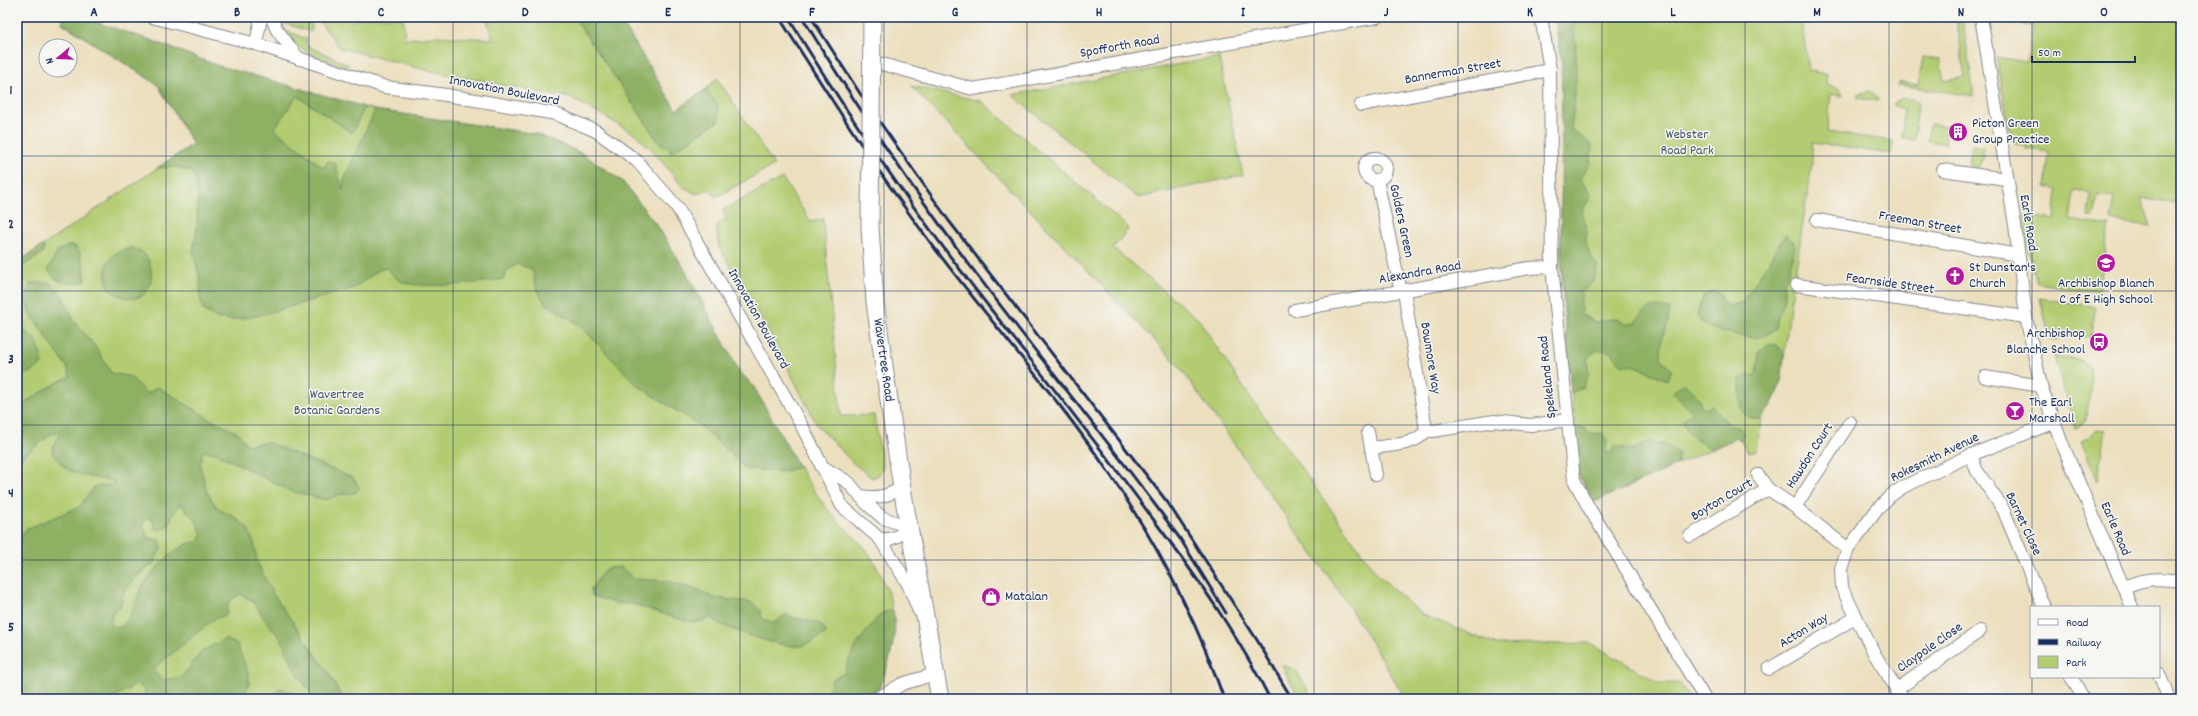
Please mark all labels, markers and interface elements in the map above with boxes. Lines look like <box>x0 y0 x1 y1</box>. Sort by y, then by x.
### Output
text: A <box>90 4 98 23</box>
text: B <box>234 4 240 23</box>
text: C <box>378 4 385 23</box>
text: D <box>522 4 529 23</box>
text: E <box>665 4 672 23</box>
text: F <box>809 4 815 23</box>
text: G <box>952 4 959 23</box>
text: H <box>1096 4 1103 23</box>
text: I <box>1241 4 1246 23</box>
text: J <box>1384 4 1389 23</box>
text: K <box>1527 4 1533 23</box>
text: L <box>1670 4 1676 23</box>
text: M <box>1813 4 1821 23</box>
text: N <box>1958 4 1964 23</box>
text: O <box>2100 4 2108 23</box>
street label: Spofforth Road <box>1079 30 1161 64</box>
north arrow <box>38 38 78 78</box>
scale bar <box>2032 38 2135 64</box>
text: 50 m <box>2038 45 2061 62</box>
street label: Bannerman Street <box>1403 54 1503 90</box>
text: N <box>42 55 59 66</box>
street label: Innovation Boulevard <box>447 70 561 112</box>
text: 1 <box>10 82 13 101</box>
place label: Picton Green Group Practice <box>1972 114 2049 150</box>
building icon: Picton Green Group Practice <box>1947 121 1969 143</box>
park label: Webster Road Park <box>1660 125 1714 161</box>
street label: Golders Green <box>1383 182 1419 260</box>
street label: Earle Road <box>2014 193 2042 253</box>
street label: Freeman Street <box>1877 206 1963 240</box>
text: 2 <box>8 216 14 235</box>
school or university icon: Archbishop Blanch C of E High School <box>2095 252 2117 274</box>
street label: Alexandra Road <box>1377 256 1463 290</box>
place label: St Dunstan's Church <box>1969 258 2036 294</box>
street label: Innovation Boulevard <box>722 265 794 373</box>
church icon: St Dunstan's Church <box>1944 265 1966 287</box>
street label: Fearnside Street <box>1845 268 1935 300</box>
place label: Archbishop Blanch C of E High School <box>2058 274 2154 310</box>
street label: Wavertree Road <box>867 317 899 403</box>
street label: Bowmore Way <box>1414 321 1446 396</box>
place label: Archbishop Blanche School <box>2007 324 2086 360</box>
bus stop icon: Archbishop Blanche School <box>2088 331 2110 353</box>
street label: Spekeland Road <box>1534 335 1562 419</box>
text: 3 <box>8 351 14 370</box>
park label: Wavertree Botanic Gardens <box>294 385 380 421</box>
place label: The Earl Marshall <box>2029 393 2075 429</box>
bar icon: The Earl Marshall <box>2004 400 2026 422</box>
street label: Hawdon Court <box>1781 419 1839 493</box>
street label: Rokesmith Avenue <box>1887 428 1983 488</box>
street label: Boyton Court <box>1687 474 1757 526</box>
text: 4 <box>8 485 14 504</box>
street label: Barnet Close <box>2000 489 2046 559</box>
street label: Earle Road <box>2095 499 2135 559</box>
shop icon: Matalan <box>980 586 1002 608</box>
place label: Matalan <box>1005 587 1048 607</box>
legend <box>2030 606 2160 678</box>
street label: Acton Way <box>1775 608 1833 654</box>
text: Road <box>2066 615 2088 632</box>
street label: Claypole Close <box>1893 618 1967 678</box>
text: 5 <box>8 619 14 638</box>
text: Railway <box>2066 635 2102 652</box>
text: Park <box>2066 655 2087 672</box>

